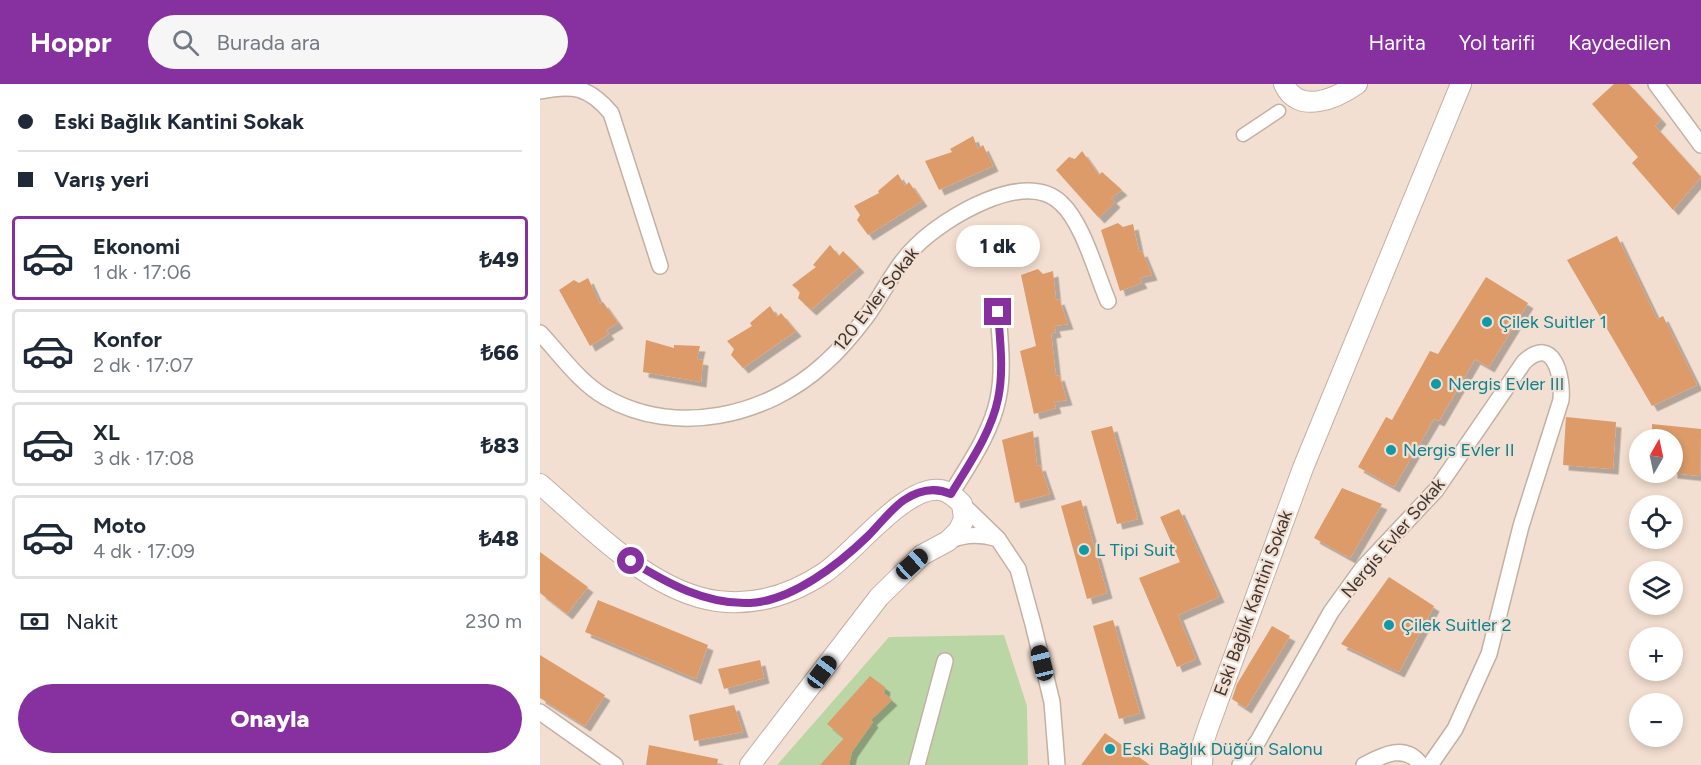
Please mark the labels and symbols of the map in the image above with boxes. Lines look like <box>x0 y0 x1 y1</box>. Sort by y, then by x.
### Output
callout: 1 dk <box>956 225 1040 267</box>
street label: 120 Evler Sokak <box>829 242 924 355</box>
route end <box>984 298 1011 325</box>
place label: Çilek Suitler 1 <box>1499 311 1607 333</box>
marker: Çilek Suitler 1 <box>1480 315 1494 329</box>
place label: Nergis Evler III <box>1448 373 1564 395</box>
marker: Nergis Evler III <box>1429 377 1443 391</box>
north arrow <box>1629 429 1683 483</box>
place label: Nergis Evler II <box>1403 439 1515 461</box>
marker: Nergis Evler II <box>1384 443 1398 457</box>
street label: Nergis Evler Sokak <box>1336 473 1450 602</box>
street label: Eski Bağlık Kantini Sokak <box>1209 507 1297 699</box>
place label: L Tipi Suit <box>1096 539 1175 561</box>
marker: L Tipi Suit <box>1077 543 1091 557</box>
car <box>893 545 931 583</box>
route start <box>617 547 644 574</box>
place label: Çilek Suitler 2 <box>1401 614 1512 636</box>
marker: Çilek Suitler 2 <box>1382 618 1396 632</box>
car <box>1029 643 1055 683</box>
car <box>804 652 840 692</box>
place label: Eski Bağlık Düğün Salonu <box>1122 738 1323 760</box>
marker: Eski Bağlık Düğün Salonu <box>1103 742 1117 756</box>

